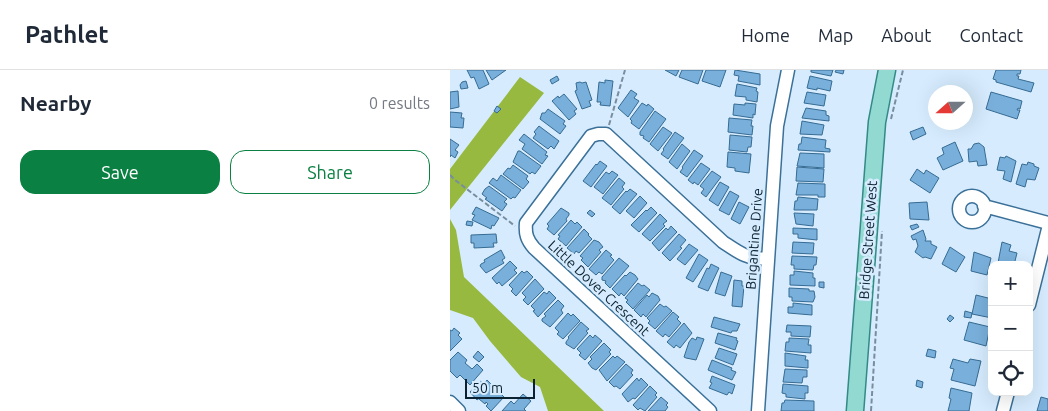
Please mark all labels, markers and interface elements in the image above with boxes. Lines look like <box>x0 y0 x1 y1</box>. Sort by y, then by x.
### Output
text: Pathlet <box>25 21 109 48</box>
text: Home <box>741 25 790 45</box>
text: Map <box>818 25 853 45</box>
text: About <box>881 25 931 45</box>
text: Contact <box>959 25 1023 45</box>
north arrow <box>928 85 973 130</box>
text: Nearby <box>20 91 91 115</box>
text: 0 results <box>369 94 430 112</box>
button: Save <box>20 150 220 194</box>
button: Share <box>230 150 430 194</box>
street label: Bridge Street West <box>856 180 880 300</box>
street label: Brigantine Drive <box>742 188 766 290</box>
street label: Little Dover Crescent <box>545 237 653 339</box>
map controls <box>988 261 1033 396</box>
button: + <box>988 261 1033 306</box>
button: − <box>988 306 1033 351</box>
button: locate <box>988 351 1033 396</box>
scale bar <box>465 376 535 399</box>
text: 50 m <box>472 380 503 396</box>

